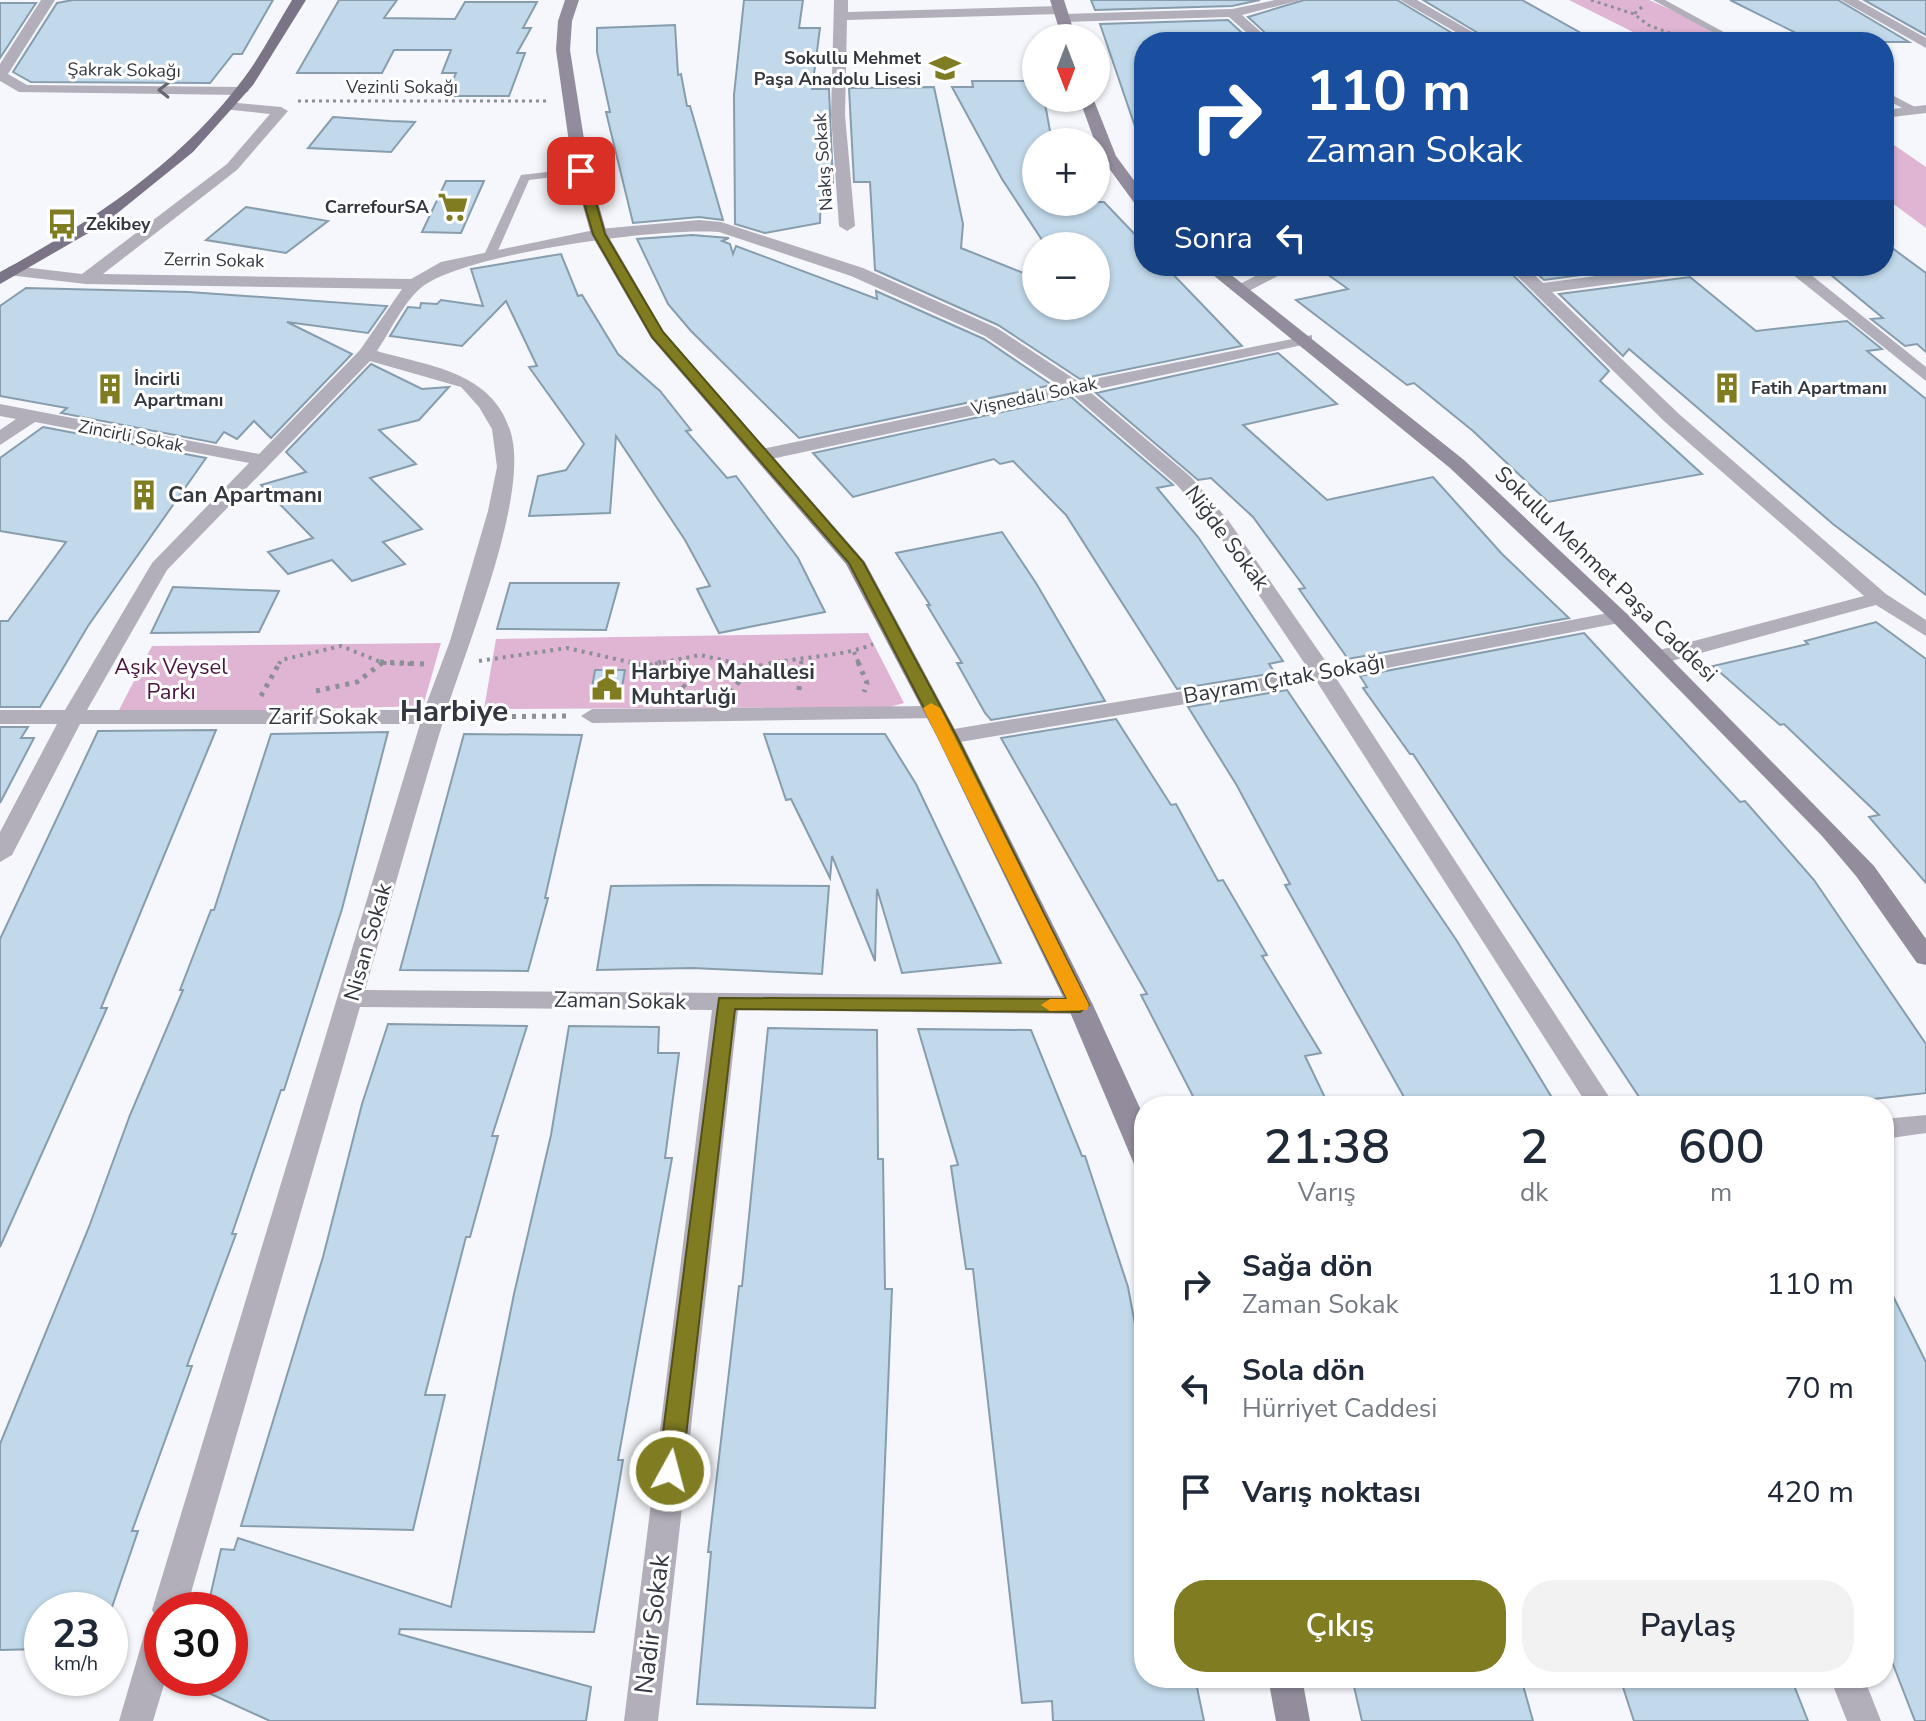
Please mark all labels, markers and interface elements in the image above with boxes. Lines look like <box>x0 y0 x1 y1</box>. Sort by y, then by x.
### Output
north arrow <box>1022 24 1110 112</box>
map controls <box>1022 24 1110 320</box>
place label: Sokullu Mehmet Paşa Anadolu Lisesi <box>754 46 921 91</box>
school or university icon: Sokullu Mehmet Paşa Anadolu Lisesi <box>928 51 962 85</box>
text: 110 m <box>1306 53 1471 130</box>
street label: Şakrak Sokağı <box>67 57 181 83</box>
icon: right <box>1174 64 1278 168</box>
street label: Vezinli Sokağı <box>345 75 458 99</box>
one-way arrow <box>157 81 170 99</box>
street label: Nakış Sokak <box>808 111 838 212</box>
text: Zaman Sokak <box>1306 126 1523 175</box>
button: + <box>1022 128 1110 216</box>
pin <box>547 137 615 205</box>
icon: arrive <box>559 149 603 193</box>
supermarket icon: CarrefourSA <box>436 190 470 224</box>
place label: CarrefourSA <box>325 195 430 219</box>
bus stop icon: Zekibey <box>45 207 79 241</box>
place label: Zekibey <box>86 212 151 236</box>
icon: left <box>1269 216 1313 260</box>
text: Sonra <box>1174 218 1253 259</box>
button: − <box>1022 232 1110 320</box>
street label: Zerrin Sokak <box>164 247 265 273</box>
place label: İncirli Apartmanı <box>134 367 223 412</box>
street label: Vişnedalı Sokak <box>968 371 1100 421</box>
building icon: Fatih Apartmanı <box>1710 371 1744 405</box>
building icon: İncirli Apartmanı <box>93 372 127 406</box>
place label: Fatih Apartmanı <box>1751 376 1887 400</box>
street label: Zincirli Sokak <box>76 414 187 458</box>
street label: Sokullu Mehmet Paşa Caddesi <box>1488 459 1724 689</box>
building icon: Can Apartmanı <box>127 478 161 512</box>
place label: Can Apartmanı <box>168 480 323 510</box>
street label: Niğde Sokak <box>1178 480 1277 597</box>
street label: Bayram Çıtak Sokağı <box>1181 647 1387 711</box>
park label: Aşık Veysel Parkı <box>114 652 228 707</box>
place label: Harbiye Mahallesi Muhtarlığı <box>631 657 815 712</box>
public building icon: Harbiye Mahallesi Muhtarlığı <box>590 668 624 702</box>
district label: Harbiye <box>400 691 508 732</box>
street label: Zarif Sokak <box>268 702 379 732</box>
street label: Nisan Sokak <box>337 879 399 1004</box>
street label: Zaman Sokak <box>554 985 687 1017</box>
text: 21:38 <box>1264 1114 1390 1180</box>
text: 2 <box>1520 1114 1548 1180</box>
text: 600 <box>1678 1114 1764 1180</box>
text: Varış <box>1298 1175 1356 1210</box>
text: dk <box>1520 1175 1548 1210</box>
text: m <box>1710 1175 1732 1210</box>
text: Sağa dön <box>1242 1246 1373 1287</box>
icon: right <box>1174 1262 1218 1306</box>
text: 110 m <box>1767 1264 1854 1305</box>
text: Zaman Sokak <box>1242 1287 1398 1322</box>
text: Sola dön <box>1242 1350 1365 1391</box>
icon: left <box>1174 1366 1218 1410</box>
text: 70 m <box>1785 1368 1854 1409</box>
text: Hürriyet Caddesi <box>1242 1391 1437 1426</box>
position arrow <box>628 1429 712 1513</box>
icon: arrive <box>1174 1470 1218 1514</box>
text: Varış noktası <box>1242 1472 1421 1513</box>
text: 420 m <box>1767 1472 1854 1513</box>
street label: Nadir Sokak <box>626 1551 678 1696</box>
button: Çıkış <box>1174 1580 1506 1672</box>
button: Paylaş <box>1522 1580 1854 1672</box>
speed limit sign: 30 <box>144 1592 248 1696</box>
text: 23 <box>52 1607 100 1661</box>
text: km/h <box>54 1650 98 1677</box>

